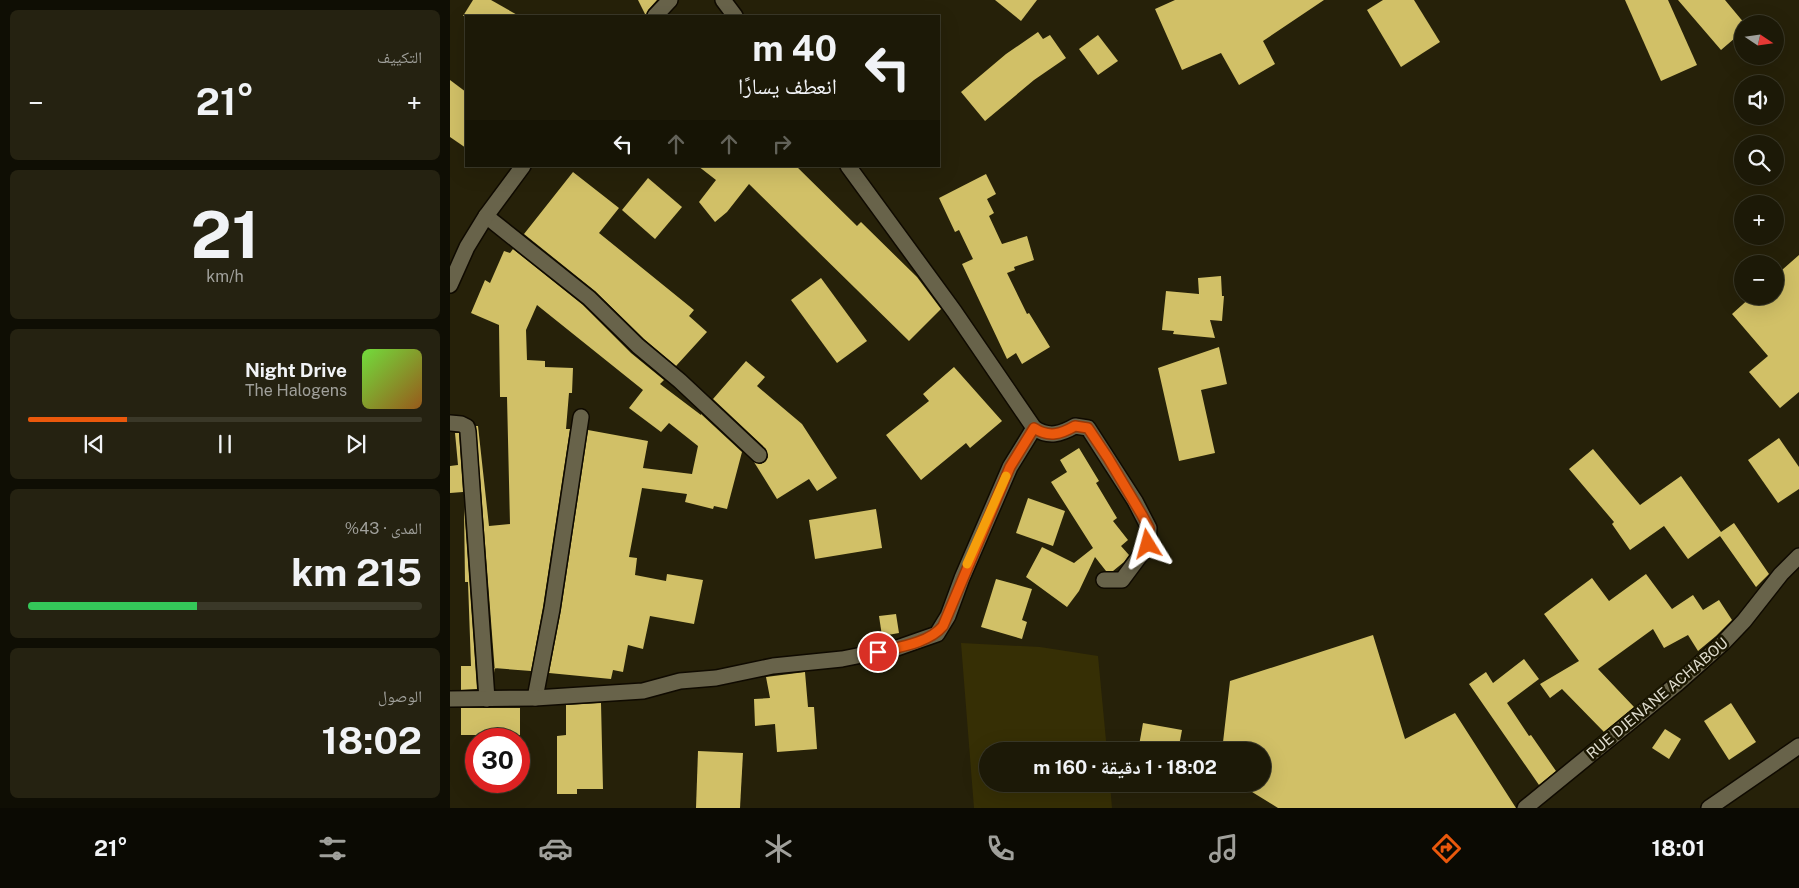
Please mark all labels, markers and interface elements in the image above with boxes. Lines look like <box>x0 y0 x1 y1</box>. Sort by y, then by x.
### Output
north arrow <box>1734 15 1784 65</box>
map controls <box>1734 15 1784 305</box>
text: 40 m <box>752 28 837 69</box>
icon: left <box>855 35 920 100</box>
text: التكييف <box>377 48 422 67</box>
text: انعطف يسارًا <box>738 73 837 99</box>
button: sound <box>1734 75 1784 125</box>
text: 21° <box>196 79 254 124</box>
text: − <box>28 86 44 119</box>
text: + <box>406 86 422 119</box>
icon: left <box>609 130 637 158</box>
icon: ahead <box>662 130 690 158</box>
icon: ahead <box>715 130 743 158</box>
icon: right <box>768 130 796 158</box>
button: search <box>1734 135 1784 185</box>
button: + <box>1734 195 1784 245</box>
text: 21 <box>190 196 260 273</box>
button: − <box>1734 255 1784 305</box>
text: km/h <box>206 267 244 286</box>
text: Night Drive <box>245 359 347 381</box>
text: The Halogens <box>245 381 347 400</box>
icon: previous <box>80 430 108 458</box>
icon: pause <box>211 430 239 458</box>
icon: next <box>342 430 370 458</box>
position arrow <box>1121 517 1173 569</box>
text: المدى · 43% <box>345 519 422 538</box>
text: 215 km <box>291 550 422 595</box>
pin <box>857 631 899 673</box>
street label: RUE DJENANE ACHABOU <box>1583 634 1731 762</box>
icon: arrive <box>864 638 892 666</box>
text: الوصول <box>378 687 422 706</box>
text: 18:02 <box>321 718 422 763</box>
speed limit sign: 30 <box>465 728 530 793</box>
text: 18:02 · 1 دقيقة · 160 m <box>1033 756 1217 778</box>
icon: filters <box>315 831 350 866</box>
icon: car <box>538 831 573 866</box>
icon: climate <box>761 831 796 866</box>
icon: phone <box>983 831 1018 866</box>
icon: music <box>1206 831 1241 866</box>
icon: directions <box>1429 831 1464 866</box>
text: 21° <box>94 835 128 861</box>
text: 18:01 <box>1651 835 1705 861</box>

